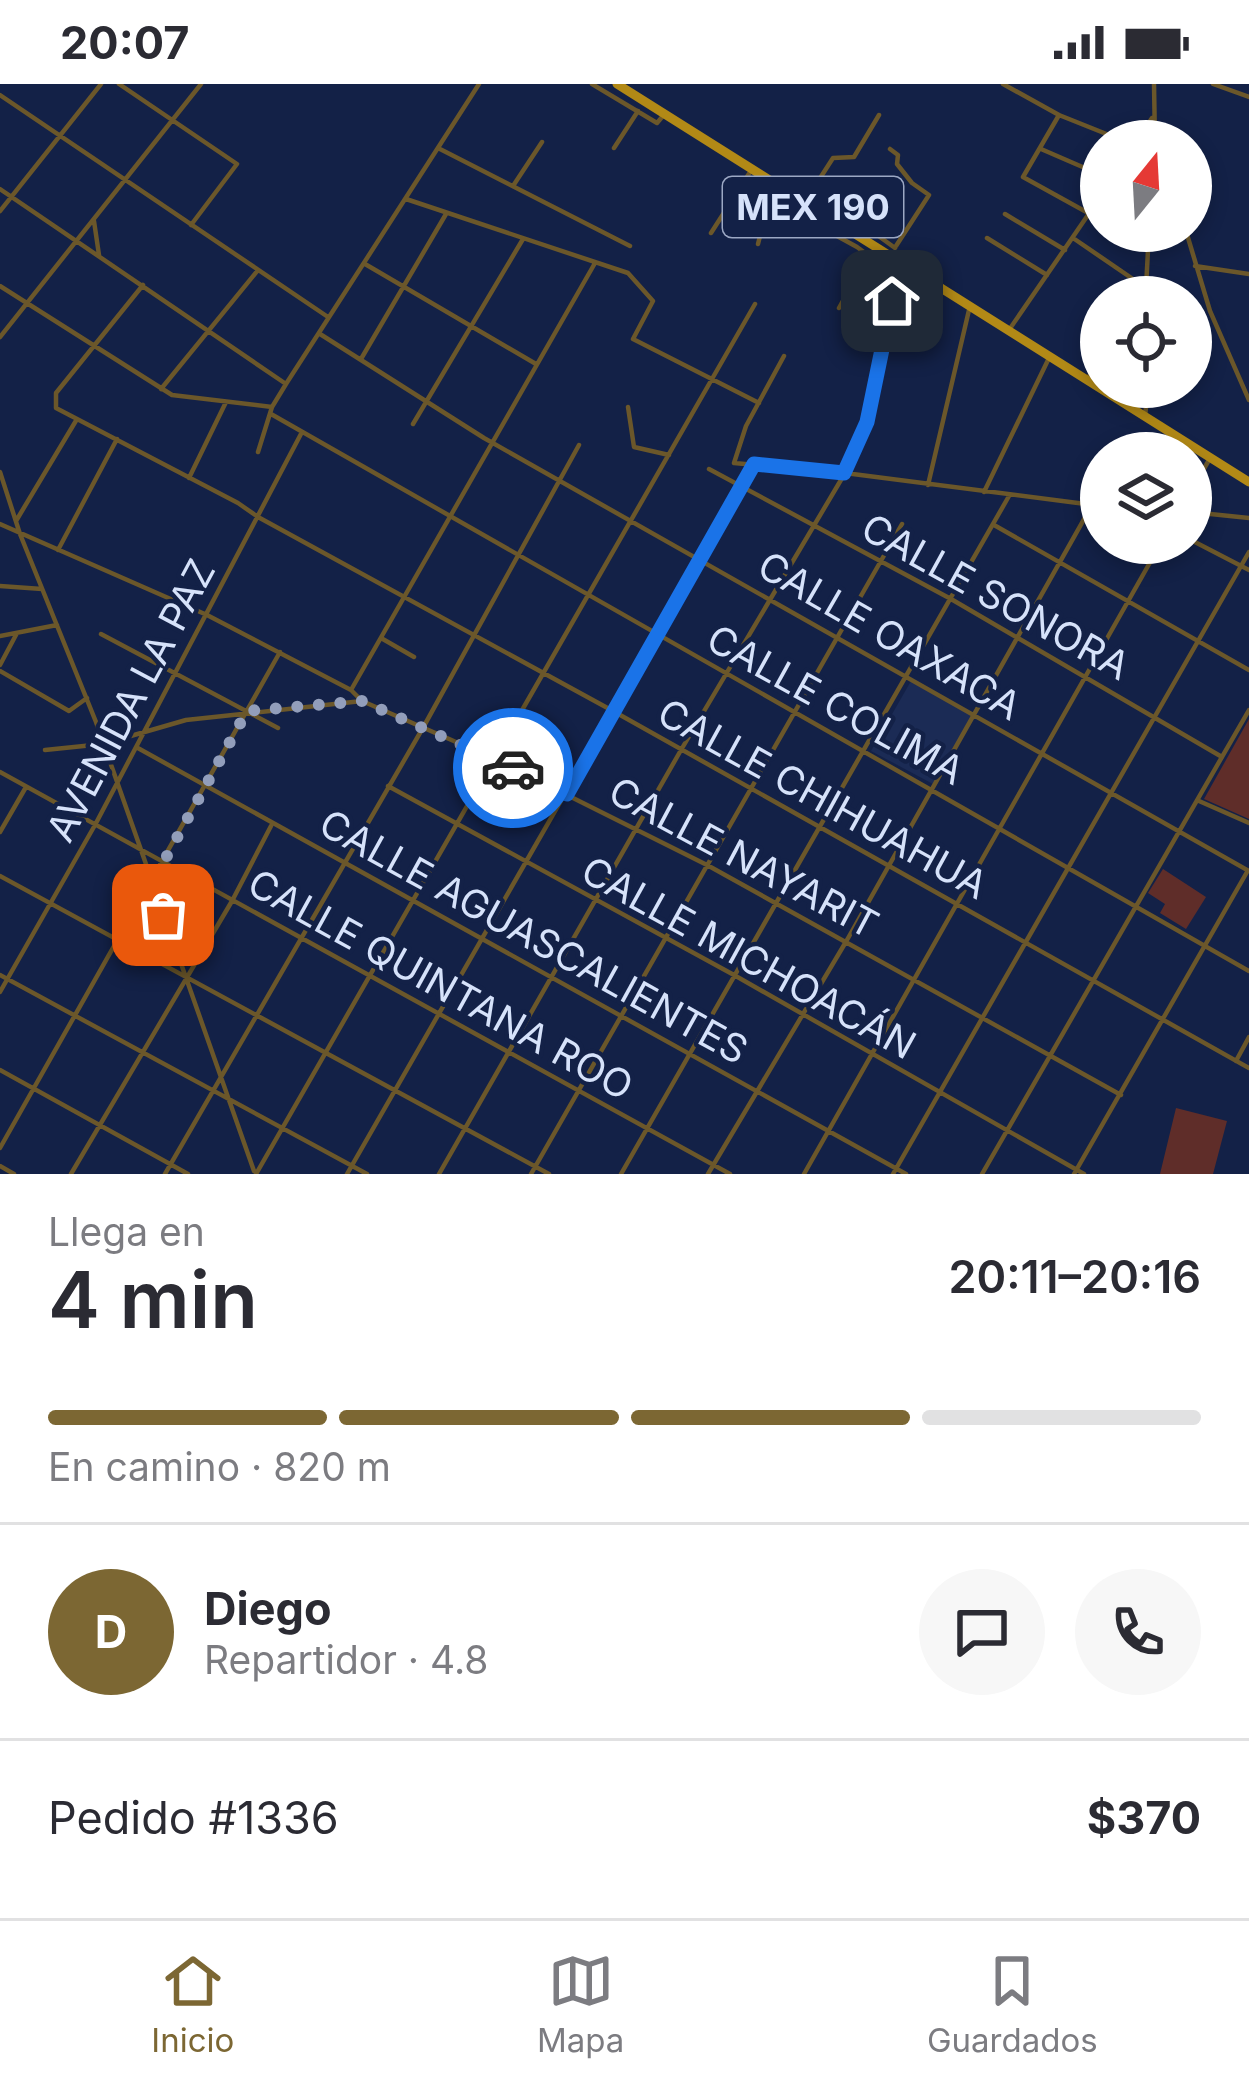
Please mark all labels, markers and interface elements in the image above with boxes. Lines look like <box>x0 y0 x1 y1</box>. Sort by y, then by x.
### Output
text: 20:07 <box>60 15 189 70</box>
north arrow <box>1080 120 1212 252</box>
map controls <box>1080 120 1212 564</box>
road number: MEX 190 <box>723 177 903 237</box>
pin <box>841 250 943 352</box>
icon: home <box>859 268 925 334</box>
button: locate <box>1080 276 1212 408</box>
button: layers <box>1080 432 1212 564</box>
street label: CALLE SONORA <box>854 503 1138 689</box>
street label: CALLE OAXACA <box>750 541 1030 729</box>
street label: AVENIDA LA PAZ <box>36 551 224 849</box>
street label: CALLE COLIMA <box>699 614 973 794</box>
street label: CALLE CHIHUAHUA <box>650 688 996 908</box>
courier <box>453 708 573 828</box>
icon: car <box>480 735 546 801</box>
street label: CALLE NAYARIT <box>601 766 887 948</box>
street label: CALLE AGUASCALIENTES <box>312 799 756 1073</box>
street label: CALLE MICHOACÁN <box>574 846 924 1068</box>
street label: CALLE QUINTANA ROO <box>240 859 642 1109</box>
pin <box>112 864 214 966</box>
icon: bag <box>130 882 196 948</box>
text: Llega en <box>48 1208 205 1255</box>
text: 20:11–20:16 <box>948 1249 1201 1304</box>
text: 4 min <box>48 1252 258 1347</box>
text: En camino · 820 m <box>48 1443 391 1490</box>
button: chat <box>919 1569 1045 1695</box>
button: phone <box>1075 1569 1201 1695</box>
text: Diego <box>204 1581 332 1636</box>
text: D <box>95 1604 127 1659</box>
text: Repartidor · 4.8 <box>204 1636 488 1683</box>
text: Pedido #1336 <box>48 1790 339 1845</box>
text: $370 <box>1087 1790 1201 1845</box>
tab: Inicio <box>151 1948 234 2060</box>
tab: Mapa <box>537 1948 624 2060</box>
tab: Guardados <box>927 1948 1098 2060</box>

